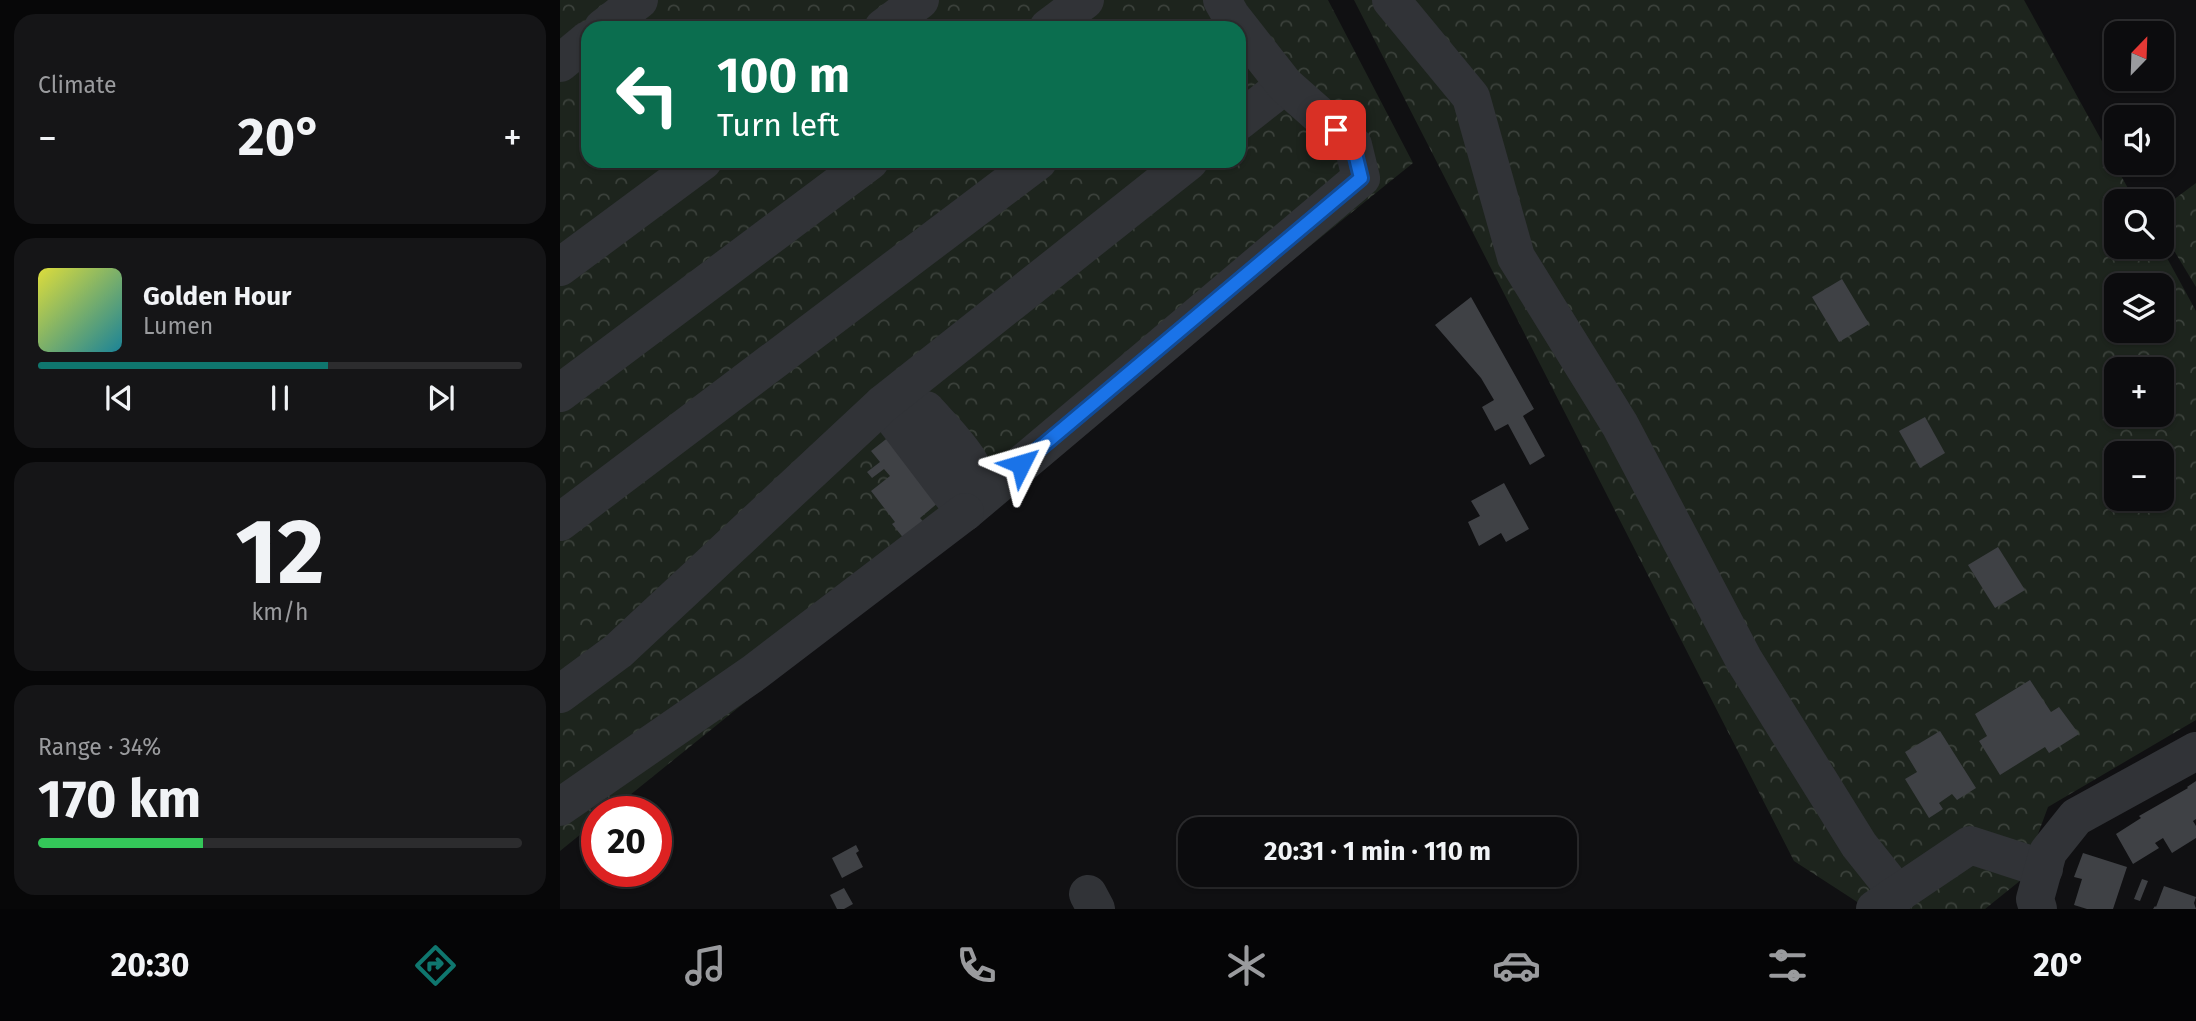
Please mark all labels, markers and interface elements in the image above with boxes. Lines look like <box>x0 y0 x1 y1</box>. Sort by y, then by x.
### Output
north arrow <box>2104 21 2174 91</box>
map controls <box>2104 21 2174 511</box>
text: 100 m <box>717 46 850 105</box>
icon: left <box>602 49 693 140</box>
text: Climate <box>38 71 117 99</box>
pin <box>1306 100 1366 160</box>
button: sound <box>2104 105 2174 175</box>
text: 20° <box>238 106 322 169</box>
text: Turn left <box>717 106 839 144</box>
icon: arrive <box>1317 111 1355 149</box>
text: − <box>38 115 57 161</box>
text: + <box>503 115 522 161</box>
button: search <box>2104 189 2174 259</box>
button: layers <box>2104 273 2174 343</box>
text: Golden Hour <box>143 281 291 312</box>
text: Lumen <box>143 312 213 340</box>
button: + <box>2104 357 2174 427</box>
icon: previous <box>100 379 138 417</box>
icon: pause <box>261 379 299 417</box>
icon: next <box>422 379 460 417</box>
position arrow <box>984 427 1058 501</box>
button: − <box>2104 441 2174 511</box>
text: 12 <box>235 498 325 607</box>
text: km/h <box>252 598 308 626</box>
text: Range · 34% <box>38 733 161 761</box>
text: 170 km <box>38 768 201 831</box>
speed limit sign: 20 <box>581 796 672 887</box>
text: 20:31 · 1 min · 110 m <box>1264 836 1491 867</box>
icon: directions <box>411 941 460 990</box>
icon: music <box>681 941 730 990</box>
icon: phone <box>952 941 1001 990</box>
icon: climate <box>1222 941 1271 990</box>
icon: car <box>1492 941 1541 990</box>
icon: filters <box>1763 941 1812 990</box>
text: 20:30 <box>111 946 190 984</box>
text: 20° <box>2033 946 2085 984</box>

